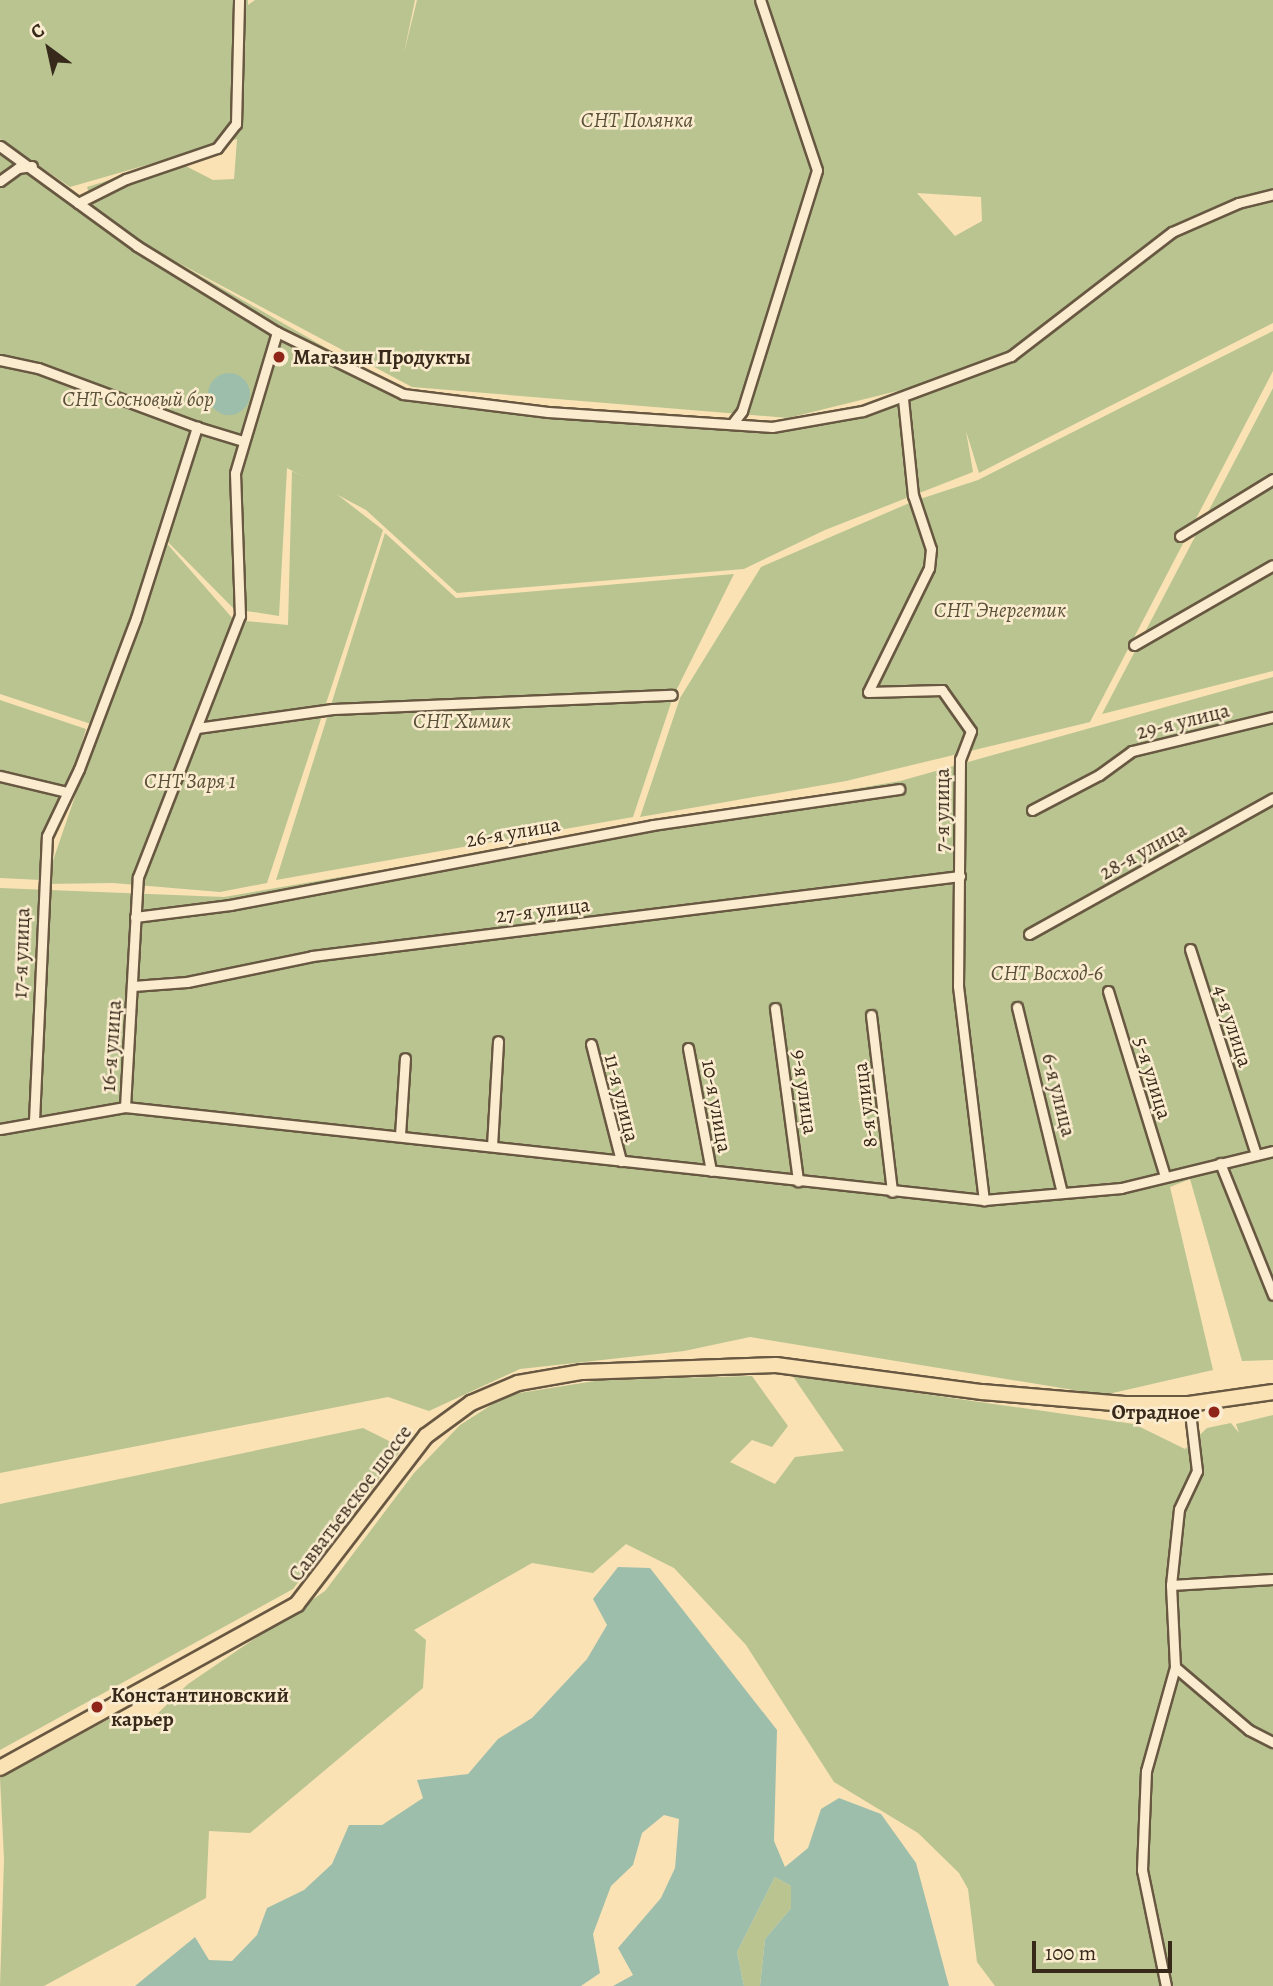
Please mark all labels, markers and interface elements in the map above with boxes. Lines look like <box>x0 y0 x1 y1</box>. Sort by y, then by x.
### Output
north arrow <box>14 14 84 84</box>
text: С <box>26 17 50 45</box>
park label: СНТ Полянка <box>581 107 693 133</box>
place label: Магазин Продукты <box>293 344 471 370</box>
marker: Магазин Продукты <box>271 349 287 365</box>
park label: СНТ Сосновый бор <box>62 386 214 412</box>
park label: СНТ Энергетик <box>934 597 1066 623</box>
street label: 29-я улица <box>1134 697 1232 745</box>
park label: СНТ Химик <box>413 708 511 734</box>
park label: СНТ Заря 1 <box>144 768 236 794</box>
street label: 7-я улица <box>929 768 955 852</box>
street label: 26-я улица <box>464 811 562 853</box>
street label: 28-я улица <box>1095 817 1191 885</box>
street label: 27-я улица <box>495 892 591 928</box>
street label: 17-я улица <box>7 907 35 999</box>
park label: СНТ Восход-6 <box>991 960 1103 986</box>
street label: 4-я улица <box>1208 982 1258 1070</box>
street label: 16-я улица <box>95 999 127 1093</box>
street label: 5-я улица <box>1129 1034 1177 1122</box>
street label: 9-я улица <box>787 1048 823 1136</box>
street label: 11-я улица <box>599 1051 645 1145</box>
street label: 6-я улица <box>1036 1051 1082 1139</box>
street label: 10-я улица <box>696 1058 738 1154</box>
street label: 8-я улица <box>847 1061 883 1149</box>
place label: Отрадное <box>1111 1399 1200 1425</box>
marker: Отрадное <box>1206 1404 1222 1420</box>
street label: Савватьевское шоссе <box>283 1420 417 1586</box>
place label: Константиновский карьер <box>111 1682 289 1732</box>
marker: Константиновский карьер <box>89 1699 105 1715</box>
scale bar <box>1035 1926 1175 1970</box>
text: 100 m <box>1045 1939 1096 1967</box>

